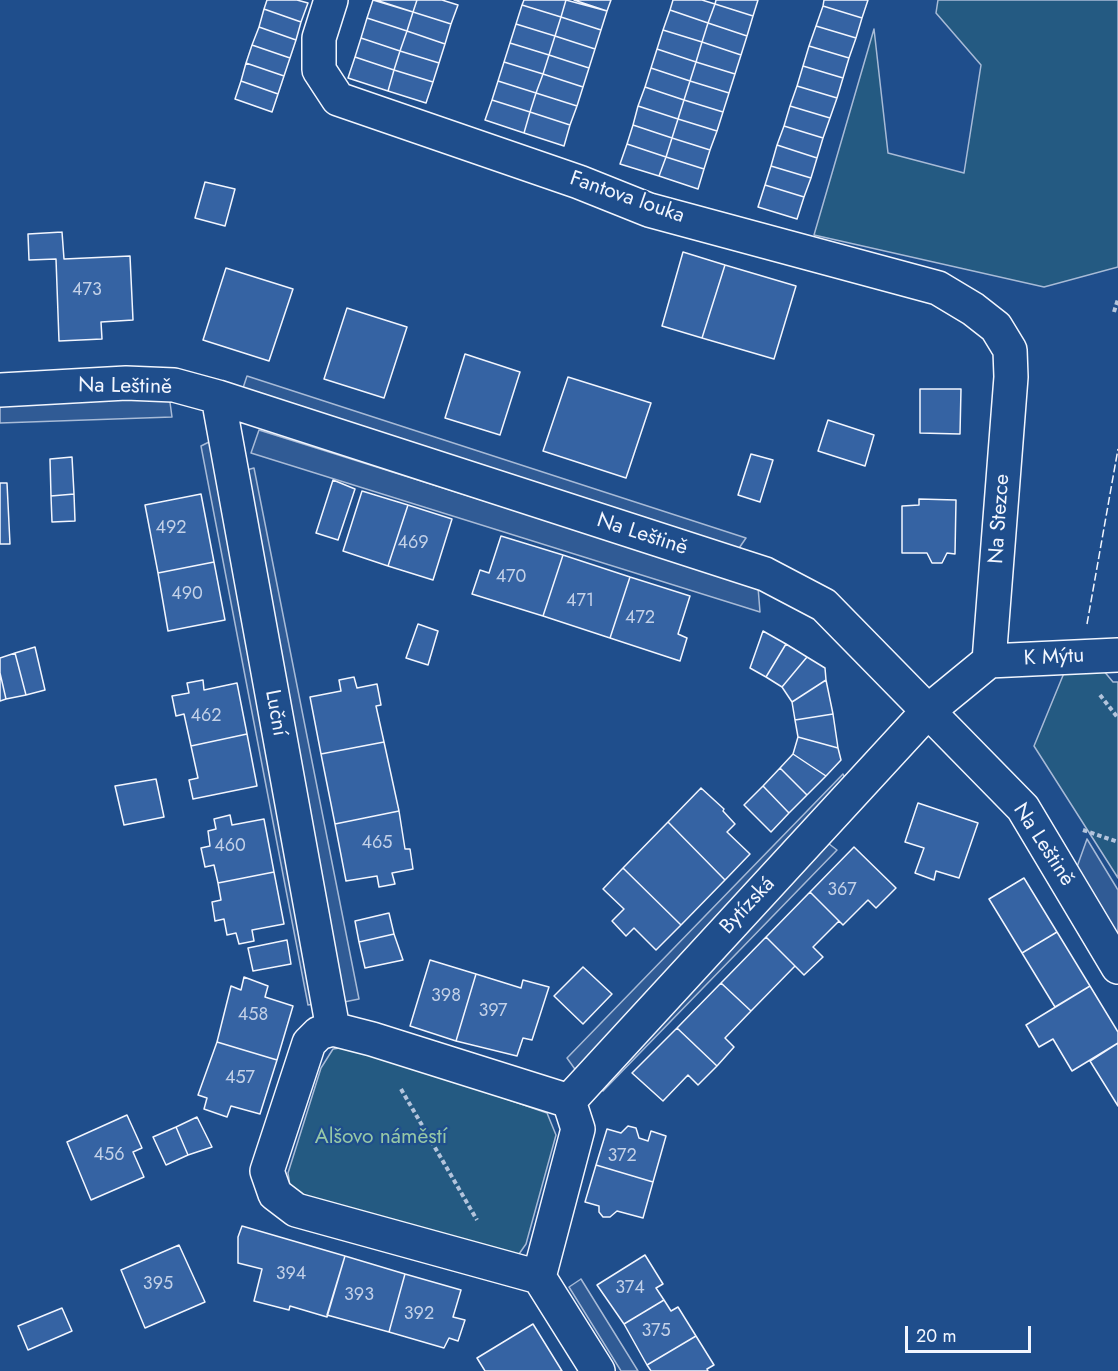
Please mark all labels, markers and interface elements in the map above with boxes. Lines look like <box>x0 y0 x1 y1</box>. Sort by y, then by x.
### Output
street label: Fantova louka <box>566 167 688 229</box>
house number: 473 <box>72 280 102 302</box>
street label: Na Leštině <box>78 374 172 400</box>
street label: Na Stezce <box>984 473 1016 565</box>
street label: Na Leštině <box>594 509 690 561</box>
house number: 492 <box>155 518 187 540</box>
house number: 469 <box>397 533 429 555</box>
house number: 470 <box>496 567 526 589</box>
house number: 490 <box>171 584 203 606</box>
house number: 471 <box>566 591 594 613</box>
house number: 472 <box>625 608 655 630</box>
street label: K Mýtu <box>1023 644 1085 672</box>
street label: Luční <box>259 688 291 738</box>
house number: 462 <box>190 706 222 728</box>
street label: Na Leštině <box>1007 799 1079 891</box>
house number: 465 <box>361 833 393 855</box>
house number: 460 <box>214 836 246 858</box>
street label: Bytízská <box>715 872 781 940</box>
house number: 367 <box>827 880 857 902</box>
house number: 398 <box>431 986 461 1008</box>
house number: 397 <box>478 1001 508 1023</box>
house number: 458 <box>238 1005 268 1027</box>
house number: 457 <box>225 1068 255 1090</box>
park label: Alšovo náměstí <box>315 1125 447 1151</box>
house number: 456 <box>93 1145 125 1167</box>
house number: 372 <box>607 1146 637 1168</box>
house number: 394 <box>276 1264 306 1286</box>
house number: 395 <box>143 1274 173 1296</box>
house number: 374 <box>615 1278 645 1300</box>
house number: 393 <box>344 1285 374 1307</box>
house number: 392 <box>404 1304 434 1326</box>
scale bar <box>908 1314 1034 1352</box>
house number: 375 <box>641 1321 671 1343</box>
text: 20 m <box>916 1323 956 1349</box>

